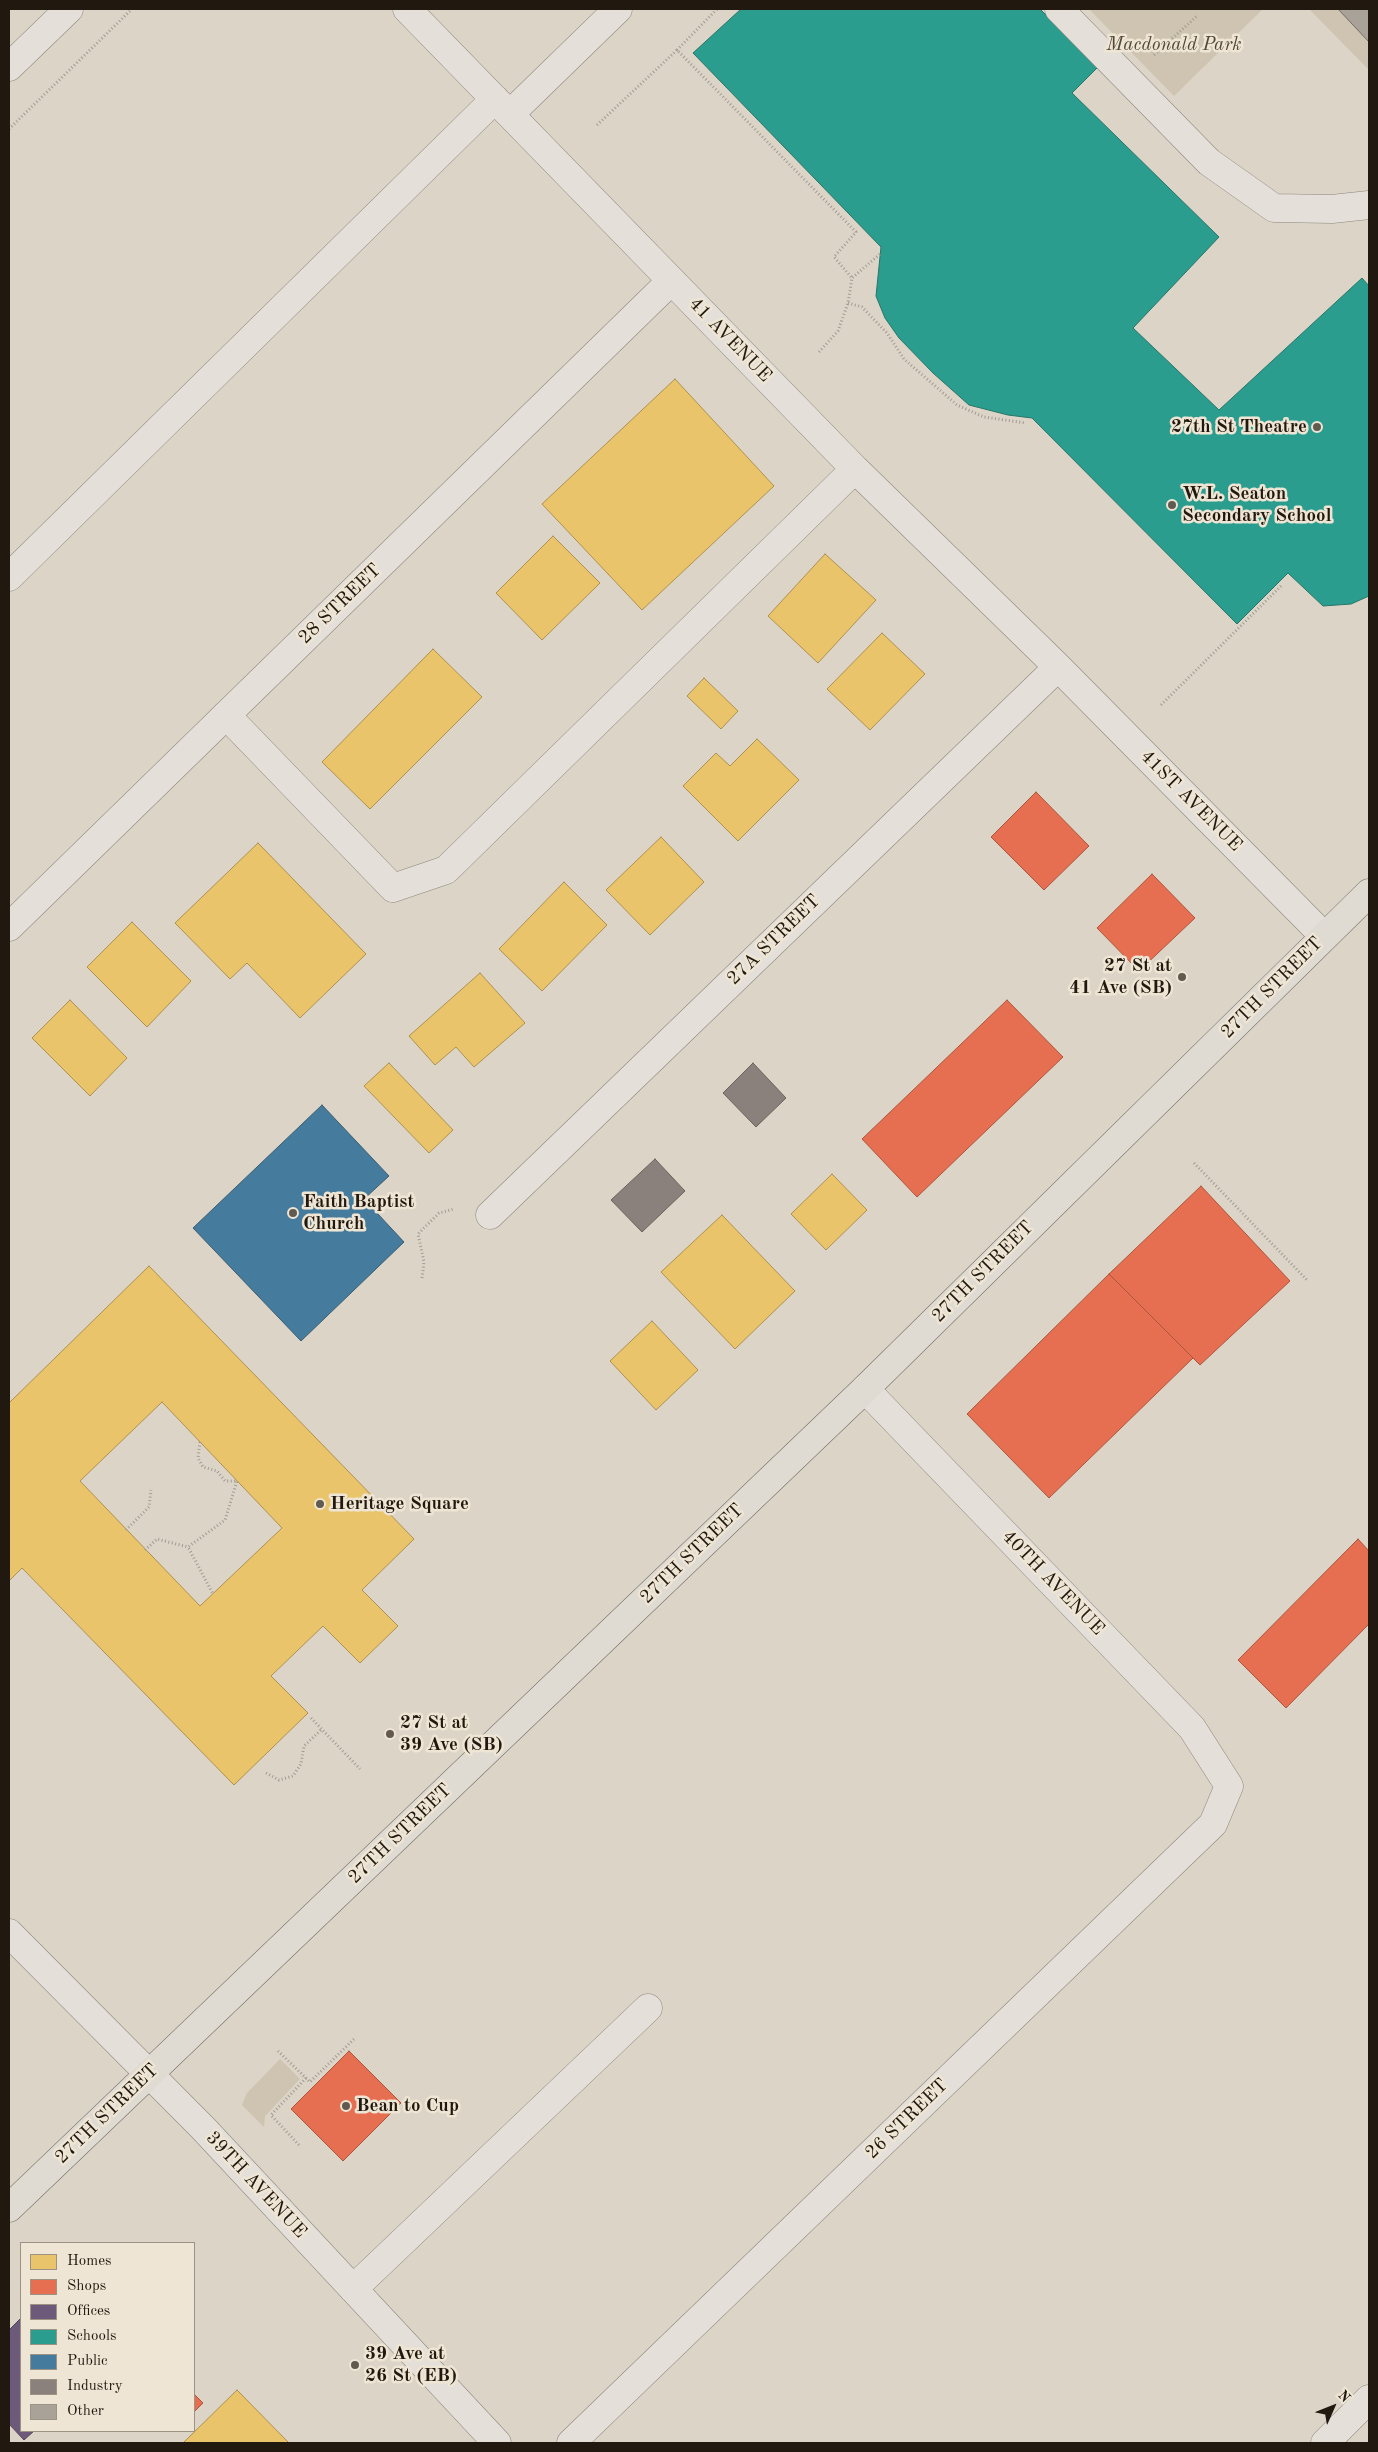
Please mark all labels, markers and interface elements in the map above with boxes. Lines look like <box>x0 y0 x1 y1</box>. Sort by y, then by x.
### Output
park label: Macdonald Park <box>1106 34 1242 56</box>
street label: 41 AVENUE <box>684 293 776 387</box>
place label: 27th St Theatre <box>1171 416 1307 438</box>
marker: 27th St Theatre <box>1311 421 1323 433</box>
place label: W.L. Seaton Secondary School <box>1182 483 1331 527</box>
marker: W.L. Seaton Secondary School <box>1166 499 1178 511</box>
street label: 28 STREET <box>294 559 386 649</box>
street label: 41ST AVENUE <box>1135 745 1247 857</box>
street label: 27A STREET <box>723 890 825 990</box>
street label: 27TH STREET <box>1216 932 1328 1044</box>
place label: 27 St at 41 Ave (SB) <box>1069 955 1172 999</box>
marker: 27 St at 41 Ave (SB) <box>1176 971 1188 983</box>
place label: Faith Baptist Church <box>303 1191 414 1235</box>
marker: Faith Baptist Church <box>287 1207 299 1219</box>
street label: 27TH STREET <box>927 1216 1039 1328</box>
place label: Heritage Square <box>330 1493 469 1515</box>
marker: Heritage Square <box>314 1498 326 1510</box>
street label: 27TH STREET <box>636 1499 748 1609</box>
street label: 40TH AVENUE <box>997 1526 1109 1640</box>
place label: 27 St at 39 Ave (SB) <box>400 1712 503 1756</box>
marker: 27 St at 39 Ave (SB) <box>384 1728 396 1740</box>
street label: 27TH STREET <box>344 1779 456 1889</box>
street label: 27TH STREET <box>51 2059 163 2169</box>
street label: 26 STREET <box>861 2074 953 2164</box>
place label: Bean to Cup <box>356 2095 459 2117</box>
marker: Bean to Cup <box>340 2100 352 2112</box>
street label: 39TH AVENUE <box>201 2127 311 2243</box>
legend <box>20 2242 195 2432</box>
text: Homes <box>67 2254 112 2269</box>
text: Shops <box>67 2279 106 2294</box>
text: Offices <box>67 2304 110 2319</box>
text: Schools <box>67 2329 116 2344</box>
place label: 39 Ave at 26 St (EB) <box>365 2343 457 2387</box>
text: Public <box>67 2354 108 2369</box>
marker: 39 Ave at 26 St (EB) <box>349 2359 361 2371</box>
text: Industry <box>67 2379 123 2394</box>
north arrow <box>1308 2382 1358 2432</box>
text: N <box>1335 2388 1353 2405</box>
text: Other <box>67 2404 104 2419</box>

